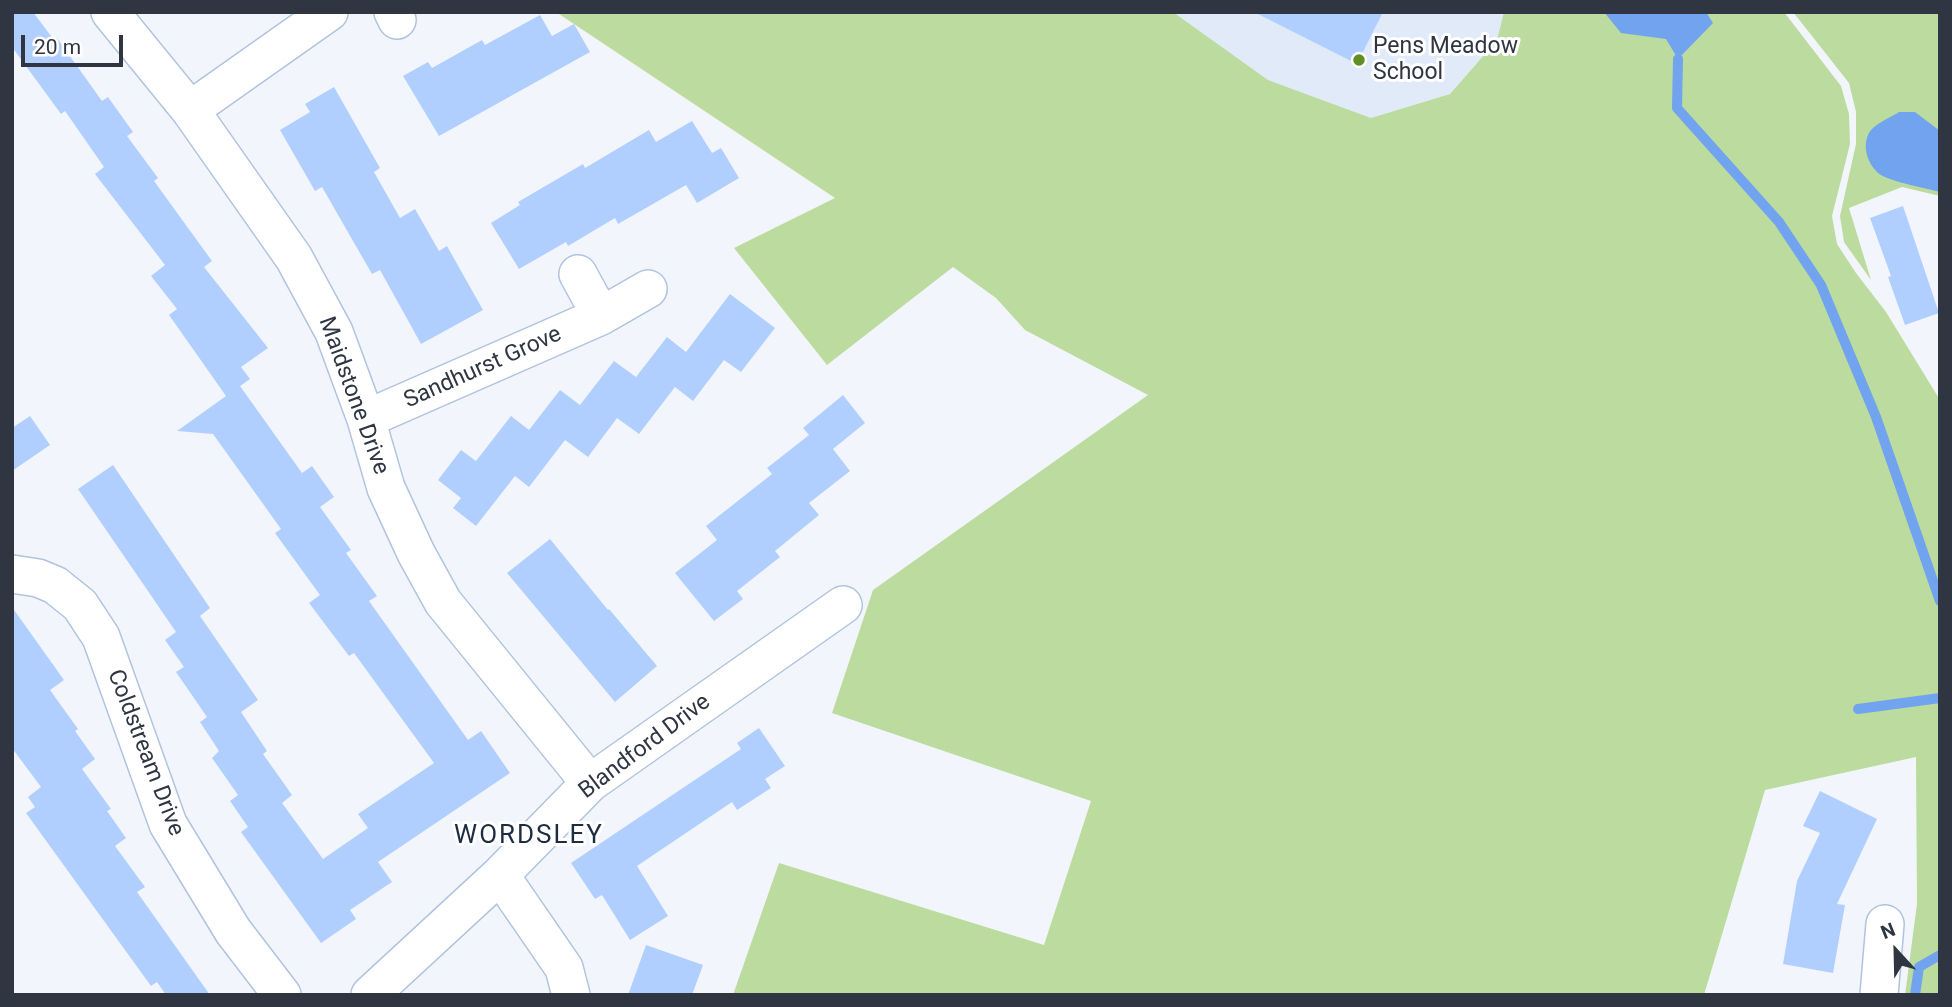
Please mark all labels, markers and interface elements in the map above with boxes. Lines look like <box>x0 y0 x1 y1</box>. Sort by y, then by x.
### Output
scale bar <box>24 21 126 65</box>
place label: Pens Meadow School <box>1373 33 1518 87</box>
text: 20 m <box>34 35 81 59</box>
marker: Pens Meadow School <box>1351 52 1367 68</box>
street label: Maidstone Drive <box>312 313 394 479</box>
street label: Sandhurst Grove <box>400 321 566 415</box>
street label: Coldstream Drive <box>101 666 189 840</box>
street label: Blandford Drive <box>574 689 716 805</box>
district label: WORDSLEY <box>455 820 603 852</box>
north arrow <box>1861 916 1931 986</box>
text: N <box>1877 918 1898 944</box>

